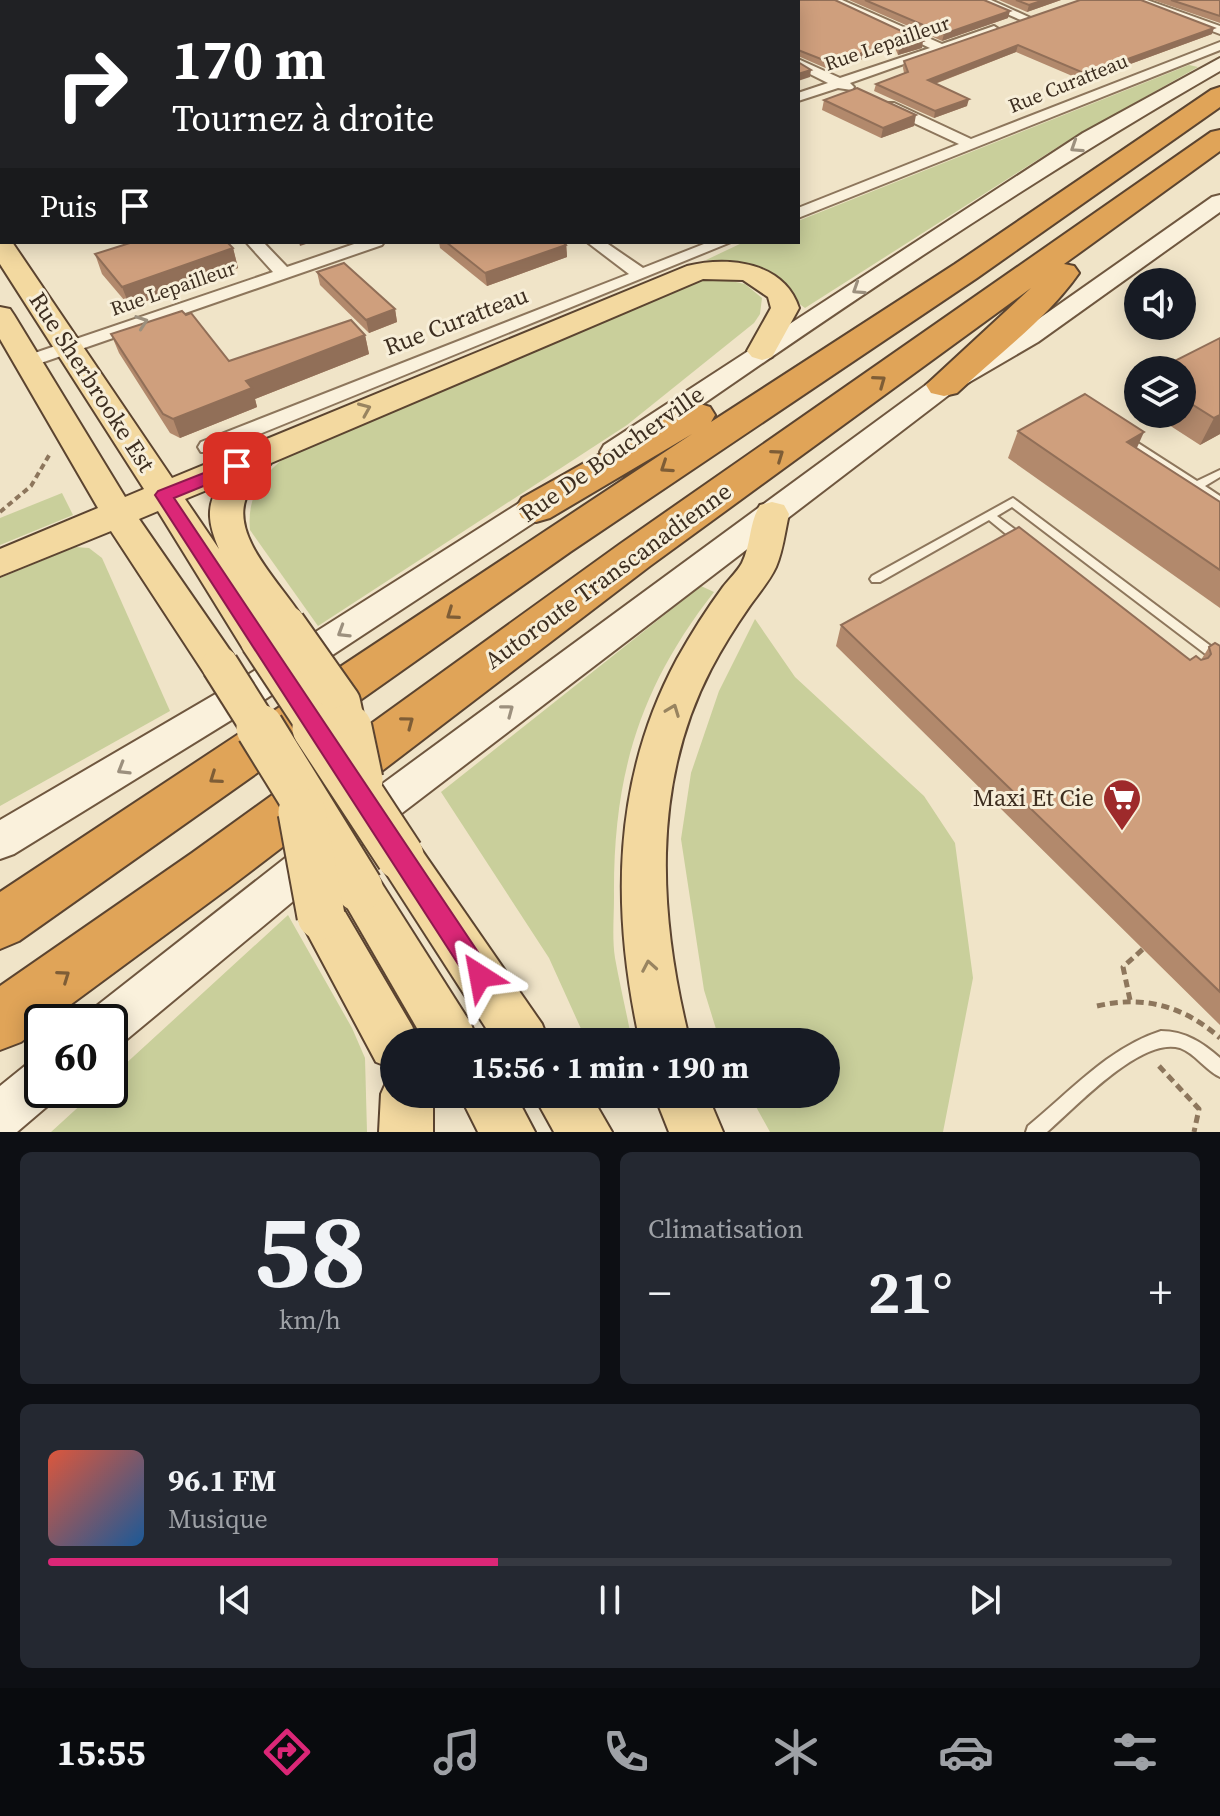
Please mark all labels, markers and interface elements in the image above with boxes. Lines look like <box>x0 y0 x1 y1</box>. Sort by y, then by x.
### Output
street label: Rue Lepailleur <box>820 8 954 78</box>
text: 170 m <box>172 21 326 98</box>
icon: right <box>40 32 144 136</box>
street label: Rue Curatteau <box>1004 46 1132 120</box>
text: Tournez à droite <box>172 94 434 143</box>
one-way arrow <box>1070 137 1084 152</box>
icon: arrive <box>113 184 157 228</box>
text: Puis <box>40 186 97 227</box>
street label: Rue Lepailleur <box>106 253 240 323</box>
map controls <box>1124 268 1196 428</box>
button: sound <box>1124 268 1196 340</box>
street label: Rue Curatteau <box>379 278 533 363</box>
one-way arrow <box>852 279 867 294</box>
street label: Rue Sherbrooke Est <box>22 285 163 478</box>
one-way arrow <box>135 315 149 332</box>
button: layers <box>1124 356 1196 428</box>
one-way arrow <box>871 377 886 391</box>
street label: Rue De Boucherville <box>513 378 710 530</box>
one-way arrow <box>357 403 371 419</box>
pin <box>203 432 271 500</box>
icon: arrive <box>215 444 259 488</box>
one-way arrow <box>769 450 783 465</box>
one-way arrow <box>661 457 675 472</box>
street label: Autoroute Transcanadienne <box>477 475 738 677</box>
one-way arrow <box>446 604 460 619</box>
one-way arrow <box>337 622 352 637</box>
one-way arrow <box>663 704 680 718</box>
one-way arrow <box>499 706 514 720</box>
one-way arrow <box>399 717 414 731</box>
one-way arrow <box>117 759 132 775</box>
one-way arrow <box>210 768 224 783</box>
supermarket icon: Maxi Et Cie <box>1101 777 1143 832</box>
place label: Maxi Et Cie <box>973 781 1094 814</box>
position arrow <box>438 934 522 1018</box>
one-way arrow <box>641 959 658 973</box>
one-way arrow <box>55 971 69 985</box>
speed limit sign: 60 <box>24 1004 128 1108</box>
text: 15:56 · 1 min · 190 m <box>471 1047 749 1088</box>
text: 58 <box>254 1178 366 1321</box>
text: Climatisation <box>648 1211 804 1247</box>
text: 21° <box>868 1251 952 1333</box>
text: − <box>648 1262 671 1323</box>
text: + <box>1149 1262 1172 1323</box>
text: km/h <box>279 1302 341 1338</box>
text: 96.1 FM <box>168 1460 276 1501</box>
text: Musique <box>168 1501 268 1537</box>
icon: previous <box>213 1578 257 1622</box>
icon: pause <box>588 1578 632 1622</box>
icon: next <box>963 1578 1007 1622</box>
icon: directions <box>259 1724 315 1780</box>
icon: music <box>429 1724 485 1780</box>
icon: phone <box>598 1724 654 1780</box>
icon: climate <box>768 1724 824 1780</box>
icon: car <box>938 1724 994 1780</box>
icon: filters <box>1107 1724 1163 1780</box>
text: 15:55 <box>57 1728 146 1777</box>

